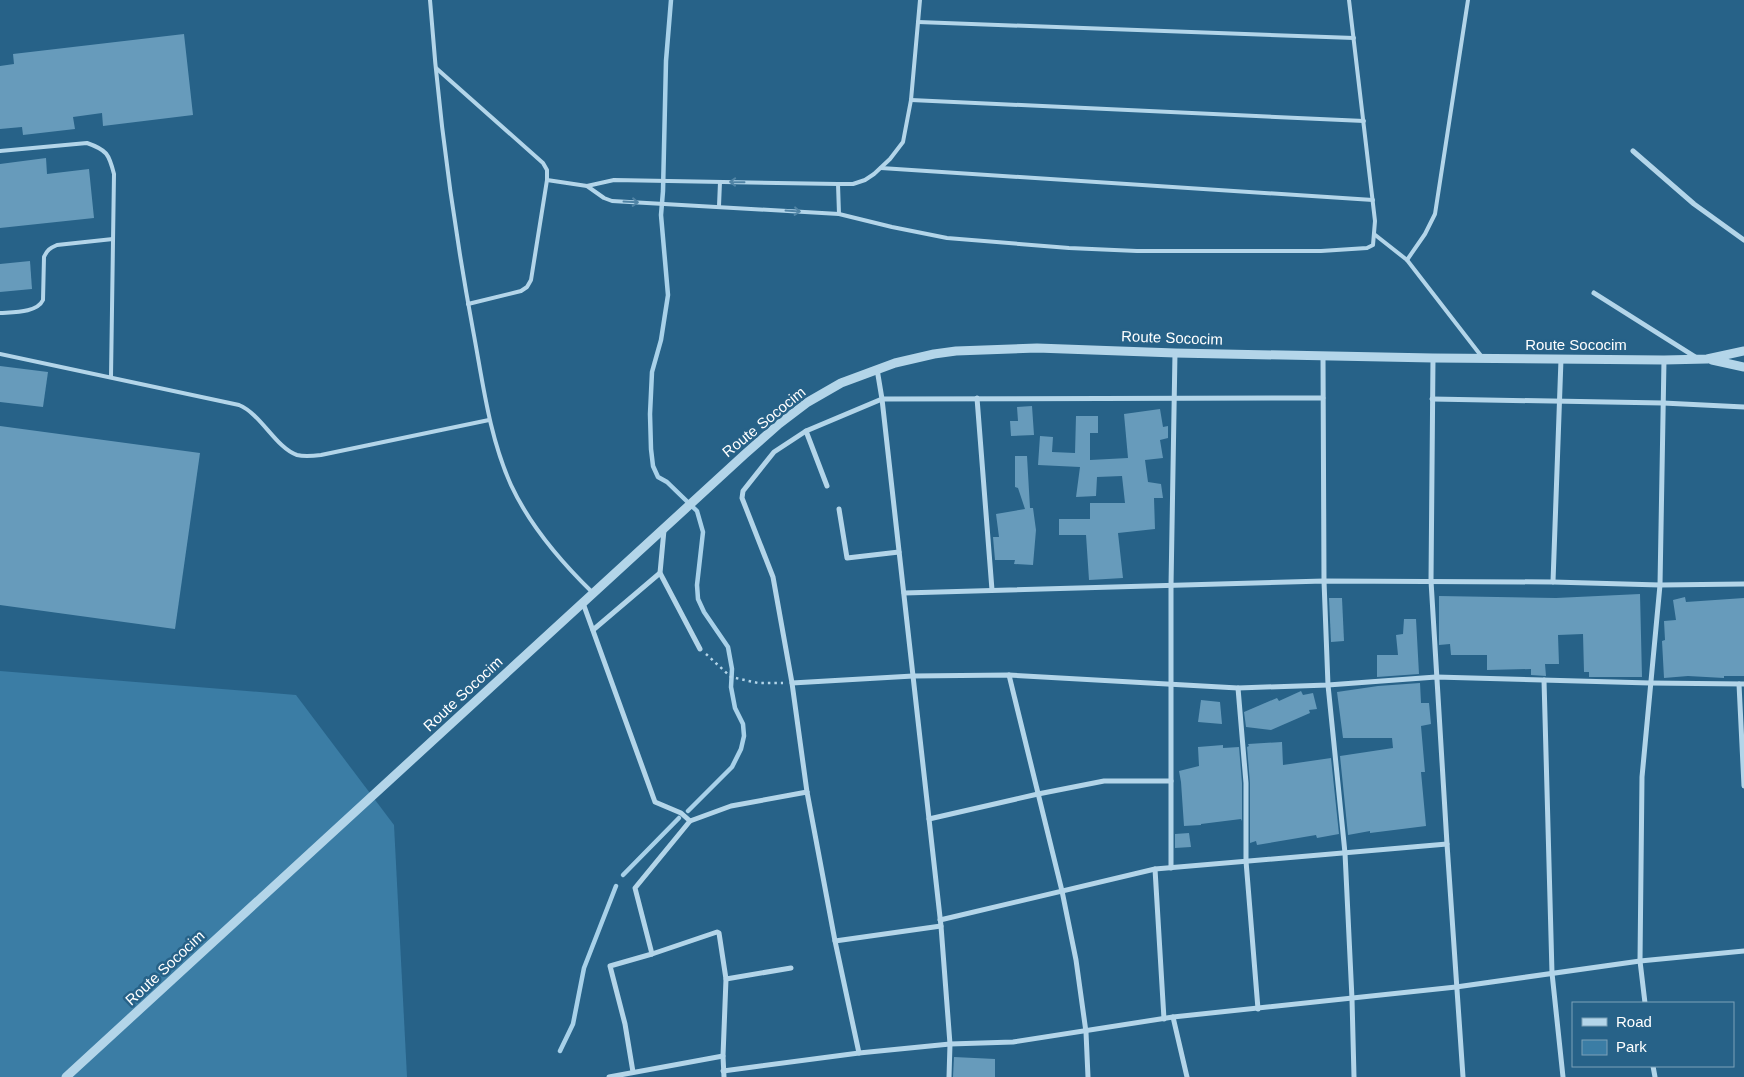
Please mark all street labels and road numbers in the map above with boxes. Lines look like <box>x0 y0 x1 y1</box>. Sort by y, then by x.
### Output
street label: Route Sococim <box>1121 327 1223 348</box>
street label: Route Sococim <box>1525 336 1627 353</box>
street label: Route Sococim <box>719 383 809 460</box>
street label: Route Sococim <box>420 653 506 735</box>
street label: Route Sococim <box>122 927 208 1009</box>

